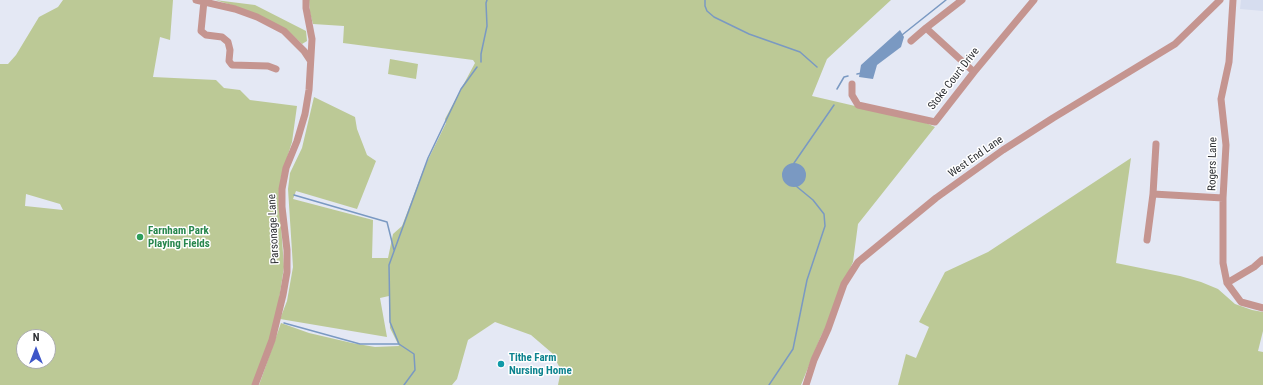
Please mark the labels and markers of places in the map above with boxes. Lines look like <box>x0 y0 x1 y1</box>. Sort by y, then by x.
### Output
place label: Farnham Park Playing Fields <box>148 224 210 250</box>
marker: Farnham Park Playing Fields <box>135 232 145 242</box>
place label: Tithe Farm Nursing Home <box>509 351 572 377</box>
marker: Tithe Farm Nursing Home <box>496 359 506 369</box>

